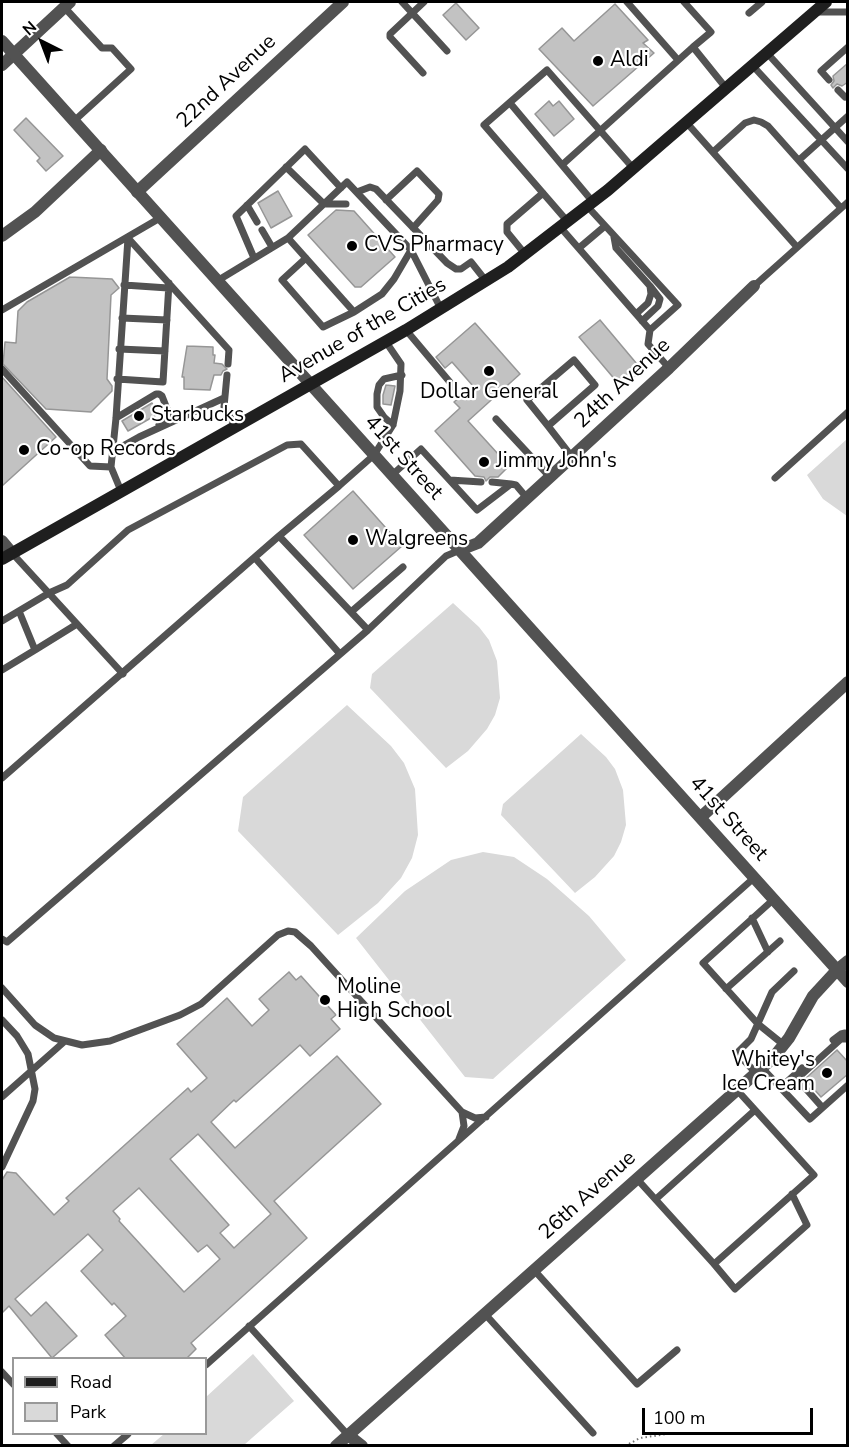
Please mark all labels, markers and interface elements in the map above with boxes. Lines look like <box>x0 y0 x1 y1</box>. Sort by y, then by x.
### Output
north arrow <box>12 12 72 72</box>
text: N <box>18 16 42 41</box>
street label: 22nd Avenue <box>172 30 282 134</box>
place label: Aldi <box>610 48 649 74</box>
marker: Aldi <box>591 54 605 68</box>
place label: CVS Pharmacy <box>364 233 504 259</box>
marker: CVS Pharmacy <box>345 239 359 253</box>
street label: Avenue of the Cities <box>275 273 451 389</box>
street label: 24th Avenue <box>570 333 676 435</box>
marker: Dollar General <box>482 364 496 378</box>
place label: Dollar General <box>420 380 558 406</box>
place label: Starbucks <box>151 403 244 429</box>
marker: Starbucks <box>132 409 146 423</box>
street label: 41st Street <box>358 410 448 506</box>
place label: Co-op Records <box>36 437 176 463</box>
marker: Co-op Records <box>17 443 31 457</box>
place label: Jimmy John's <box>496 449 617 475</box>
marker: Jimmy John's <box>477 455 491 469</box>
place label: Walgreens <box>365 527 468 553</box>
marker: Walgreens <box>346 533 360 547</box>
street label: 41st Street <box>683 771 773 867</box>
place label: Moline High School <box>337 975 452 1025</box>
marker: Moline High School <box>318 993 332 1007</box>
place label: Whitey's Ice Cream <box>722 1048 815 1098</box>
marker: Whitey's Ice Cream <box>820 1066 834 1080</box>
street label: 26th Avenue <box>534 1146 642 1246</box>
legend <box>12 1357 207 1435</box>
text: Road <box>70 1370 112 1394</box>
scale bar <box>645 1396 816 1434</box>
text: Park <box>70 1400 106 1424</box>
text: 100 m <box>653 1406 705 1430</box>

